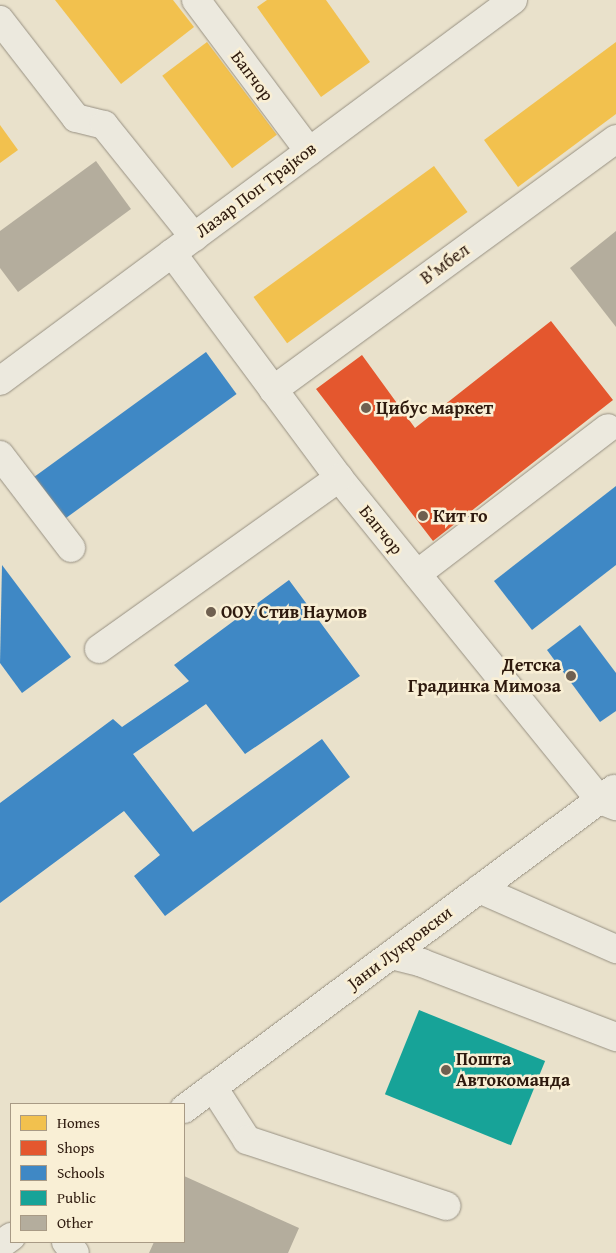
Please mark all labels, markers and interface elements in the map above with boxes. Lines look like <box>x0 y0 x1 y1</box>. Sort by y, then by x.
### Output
street label: Бапчор <box>226 47 278 105</box>
street label: Лазар Поп Трајков <box>191 138 321 242</box>
street label: В'мбел <box>416 239 474 289</box>
place label: Цибус маркет <box>376 397 493 419</box>
marker: Цибус маркет <box>360 402 372 414</box>
street label: Бапчор <box>355 501 407 559</box>
place label: Кит го <box>433 505 488 527</box>
marker: Кит го <box>417 510 429 522</box>
place label: ООУ Стив Наумов <box>221 601 367 623</box>
marker: ООУ Стив Наумов <box>205 606 217 618</box>
place label: Детска Градинка Мимоза <box>408 655 561 698</box>
marker: Детска Градинка Мимоза <box>565 670 577 682</box>
street label: Јани Лукровски <box>344 902 456 994</box>
place label: Пошта Автокоманда <box>456 1049 570 1092</box>
marker: Пошта Автокоманда <box>440 1064 452 1076</box>
legend <box>10 1103 185 1243</box>
text: Homes <box>57 1112 100 1133</box>
text: Shops <box>57 1137 94 1158</box>
text: Schools <box>57 1162 105 1183</box>
text: Public <box>57 1187 96 1208</box>
text: Other <box>57 1212 93 1233</box>

